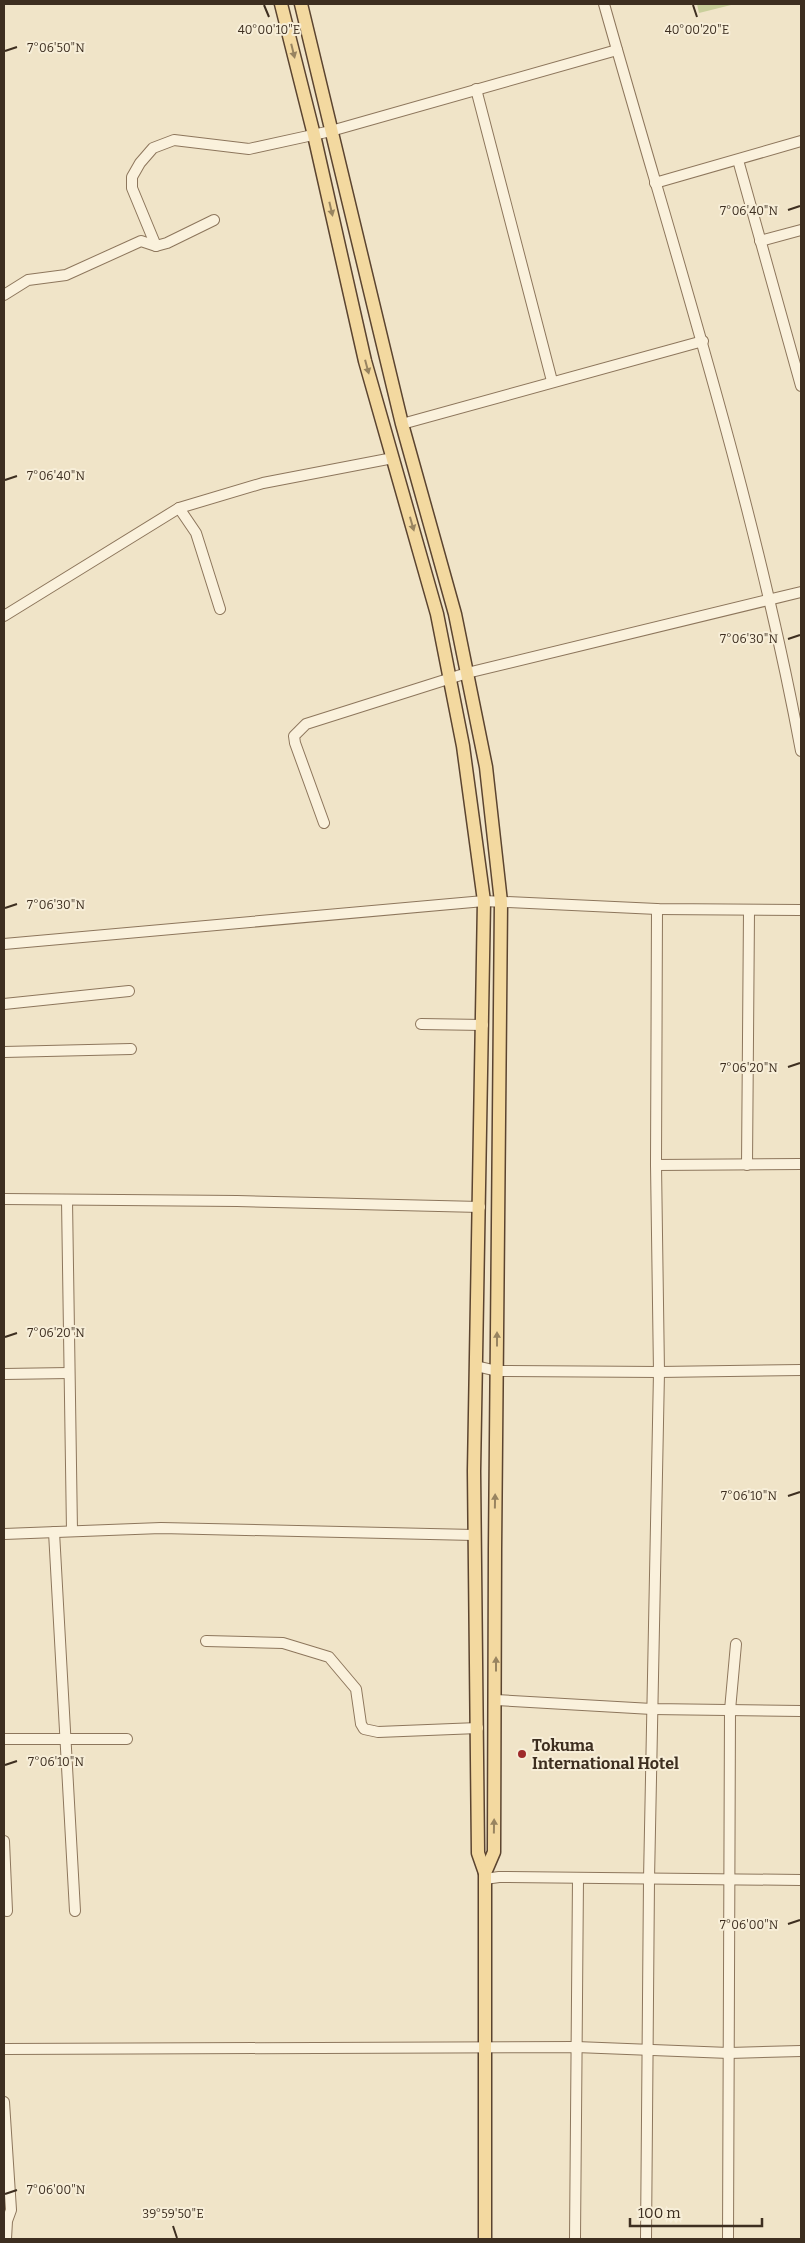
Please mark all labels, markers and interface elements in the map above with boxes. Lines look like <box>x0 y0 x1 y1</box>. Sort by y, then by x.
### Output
text: 40°00'10"E <box>238 23 300 37</box>
text: 40°00'20"E <box>665 23 729 37</box>
text: 7°06'50"N <box>27 41 85 55</box>
one-way arrow <box>289 43 297 59</box>
one-way arrow <box>327 201 335 216</box>
text: 7°06'40"N <box>720 204 779 218</box>
one-way arrow <box>364 360 372 375</box>
text: 7°06'40"N <box>27 469 86 483</box>
one-way arrow <box>408 516 416 531</box>
text: 7°06'30"N <box>720 632 778 646</box>
text: 7°06'30"N <box>27 898 85 912</box>
text: 7°06'20"N <box>720 1061 778 1075</box>
text: 7°06'20"N <box>27 1326 85 1340</box>
one-way arrow <box>493 1330 501 1346</box>
text: 7°06'10"N <box>721 1489 777 1503</box>
one-way arrow <box>491 1493 499 1509</box>
one-way arrow <box>492 1655 500 1671</box>
place label: Tokuma International Hotel <box>532 1736 679 1773</box>
marker: Tokuma International Hotel <box>516 1748 528 1760</box>
text: 7°06'10"N <box>28 1755 84 1769</box>
one-way arrow <box>491 1818 499 1834</box>
text: 7°06'00"N <box>720 1918 779 1932</box>
text: 7°06'00"N <box>27 2183 86 2197</box>
scale bar <box>630 2196 762 2228</box>
text: 100 m <box>638 2204 681 2222</box>
text: 39°59'50"E <box>142 2207 204 2221</box>

